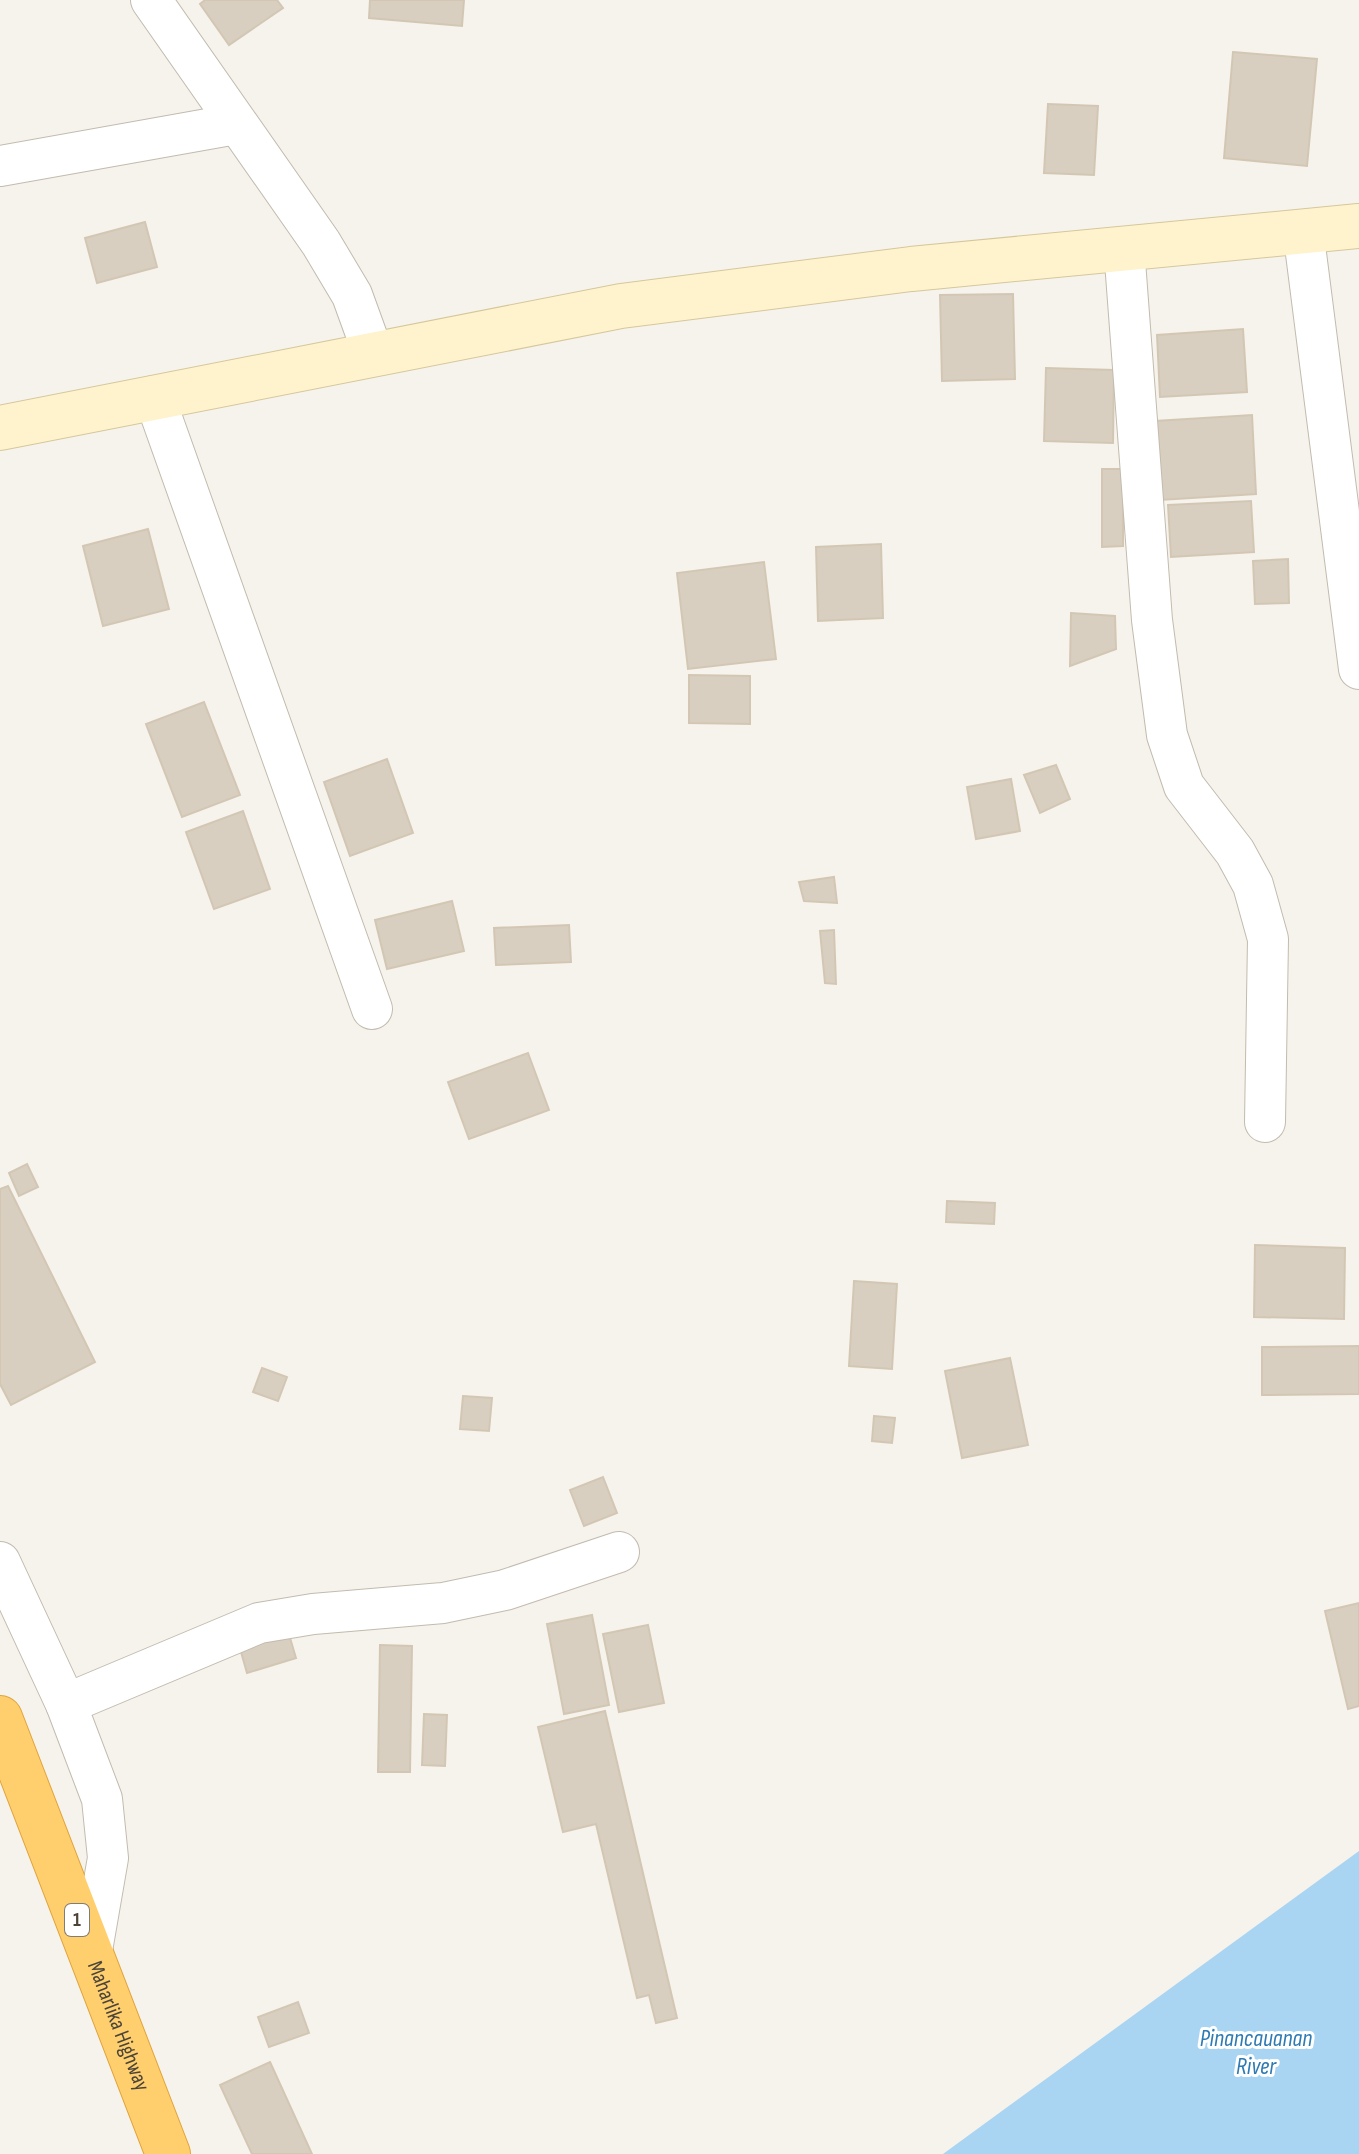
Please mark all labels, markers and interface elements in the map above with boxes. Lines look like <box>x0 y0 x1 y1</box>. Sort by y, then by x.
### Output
road number: 1 <box>65 1904 89 1936</box>
street label: Maharlika Highway <box>81 1957 156 2095</box>
water label: Pinancauanan River <box>1200 2024 1312 2081</box>

